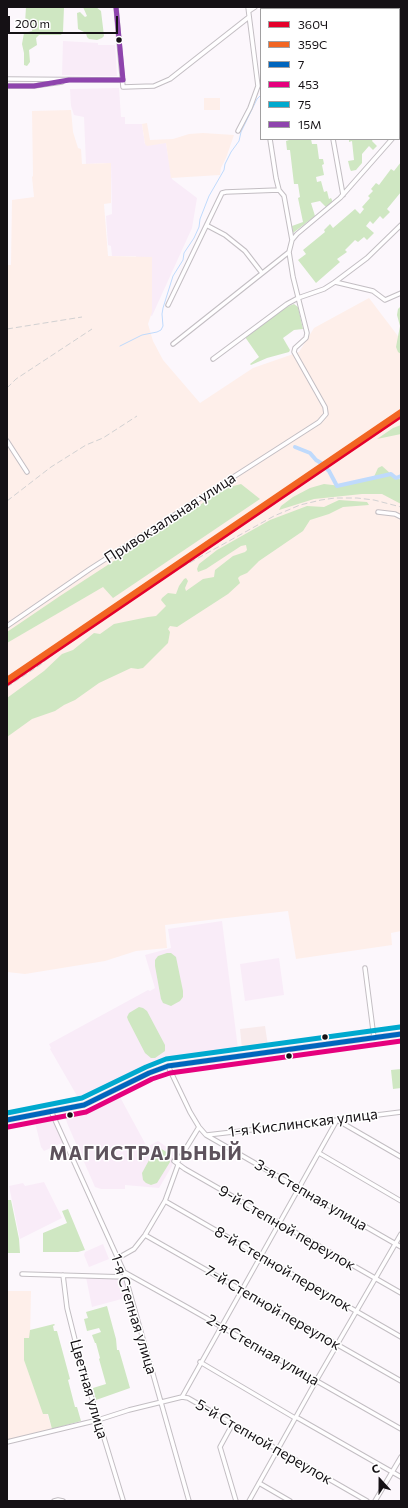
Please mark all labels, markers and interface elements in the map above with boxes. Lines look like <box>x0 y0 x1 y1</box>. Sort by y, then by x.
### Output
scale bar <box>10 8 120 34</box>
legend <box>260 8 400 140</box>
text: 200 m <box>15 16 50 30</box>
text: 360Ч <box>298 17 328 31</box>
unlabelled marker <box>114 35 124 45</box>
text: 359С <box>298 37 327 51</box>
text: 7 <box>298 57 304 71</box>
text: 453 <box>298 77 319 91</box>
text: 75 <box>298 97 311 111</box>
text: 15М <box>298 117 322 131</box>
street label: Привокзальная улица <box>101 469 239 567</box>
unlabelled marker <box>320 1032 330 1042</box>
unlabelled marker <box>284 1051 294 1061</box>
street label: 1-я Кислинская улица <box>227 1105 379 1141</box>
unlabelled marker <box>65 1110 75 1120</box>
district label: МАГИСТРАЛЬНЫЙ <box>49 1143 243 1165</box>
street label: 3-я Степная улица <box>251 1155 371 1235</box>
street label: 9-й Степной переулок <box>215 1181 359 1275</box>
street label: 8-й Степной переулок <box>211 1222 355 1316</box>
street label: 1-я Степная улица <box>107 1252 161 1376</box>
street label: 7-й Степной переулок <box>202 1262 344 1354</box>
street label: 2-я Степная улица <box>204 1310 322 1390</box>
street label: Цветная улица <box>66 1337 112 1441</box>
street label: 5-й Степной переулок <box>192 1396 336 1488</box>
north arrow <box>360 1460 400 1500</box>
text: С <box>370 1461 381 1476</box>

